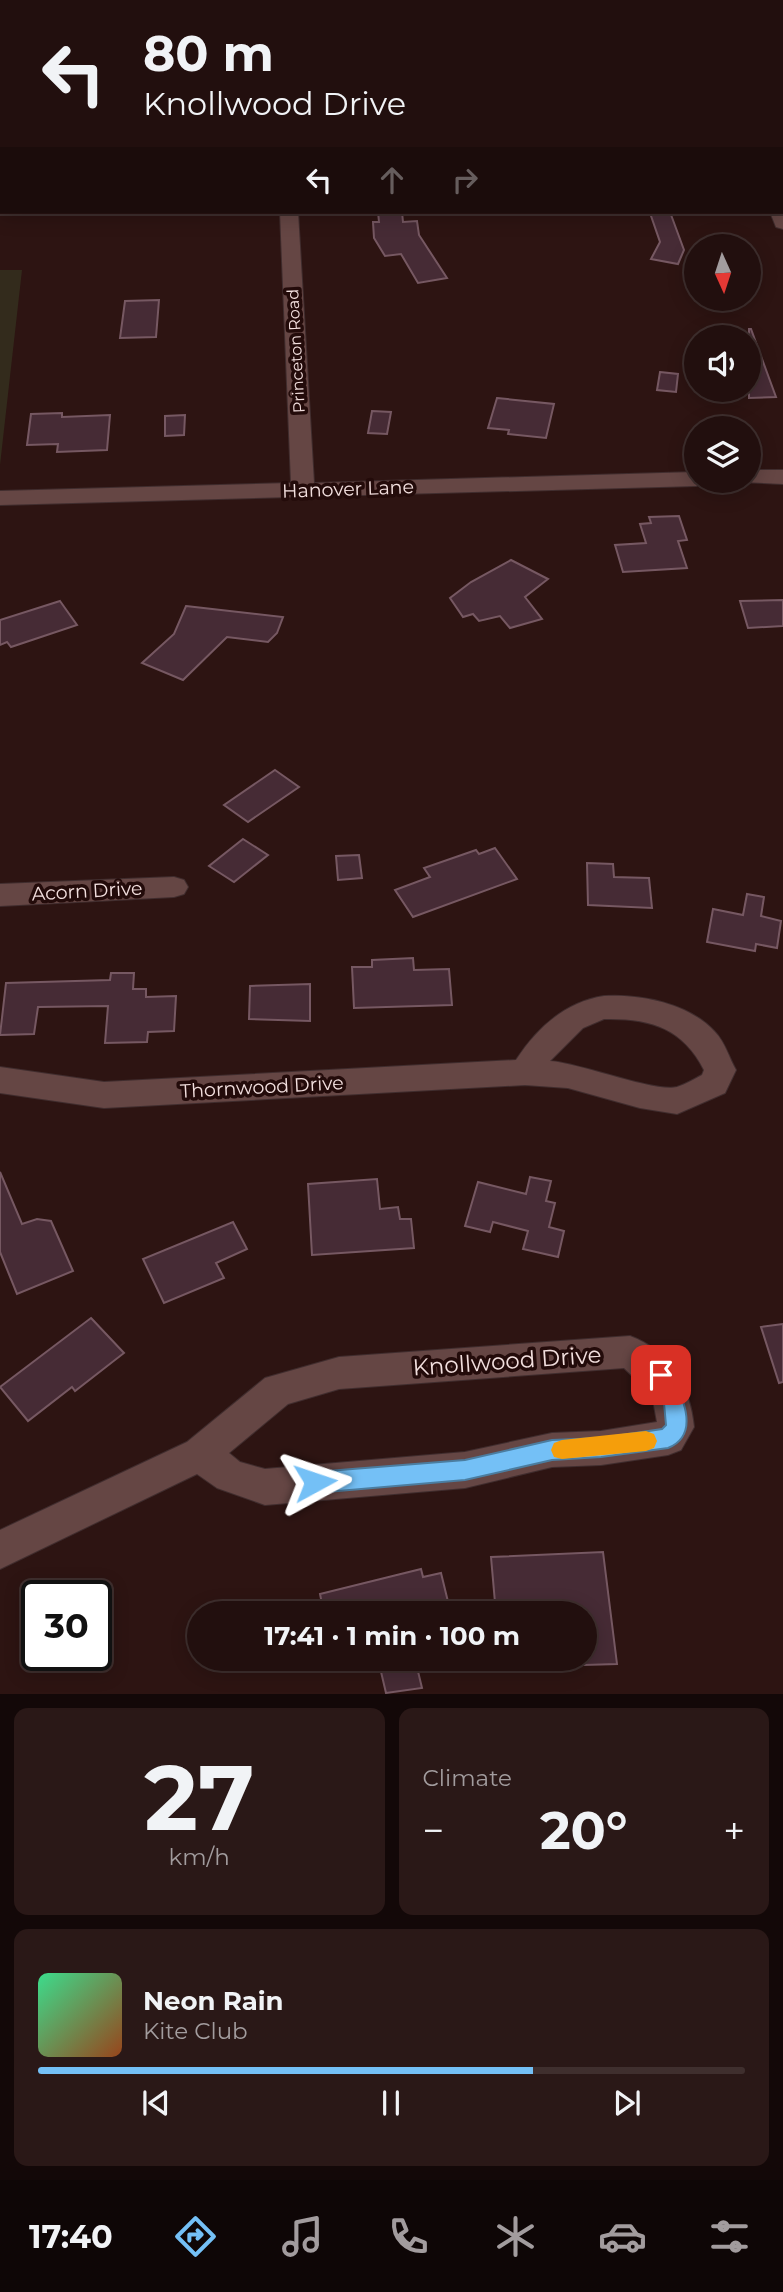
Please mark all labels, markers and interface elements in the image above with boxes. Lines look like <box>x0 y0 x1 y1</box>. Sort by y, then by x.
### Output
text: 80 m <box>143 24 274 83</box>
icon: left <box>28 28 119 119</box>
text: Knollwood Drive <box>143 84 406 123</box>
icon: left <box>300 161 338 199</box>
icon: ahead <box>373 161 411 199</box>
icon: right <box>446 161 484 199</box>
north arrow <box>684 234 761 312</box>
map controls <box>684 234 761 493</box>
street label: Princeton Road <box>283 289 309 413</box>
button: sound <box>684 325 761 402</box>
button: layers <box>684 416 761 493</box>
street label: Hanover Lane <box>282 475 414 503</box>
street label: Acorn Drive <box>31 877 143 905</box>
street label: Thornwood Drive <box>180 1071 344 1103</box>
street label: Knollwood Drive <box>412 1340 602 1382</box>
pin <box>631 1345 691 1405</box>
icon: arrive <box>642 1356 680 1394</box>
position arrow <box>278 1445 352 1519</box>
speed limit sign: 30 <box>21 1580 112 1671</box>
text: 17:41 · 1 min · 100 m <box>264 1620 520 1652</box>
text: 27 <box>144 1742 254 1853</box>
text: Climate <box>423 1764 512 1792</box>
text: 20° <box>540 1799 628 1862</box>
text: − <box>423 1807 444 1854</box>
text: + <box>723 1807 745 1854</box>
text: km/h <box>169 1843 230 1871</box>
text: Neon Rain <box>143 1985 284 2017</box>
text: Kite Club <box>143 2017 248 2045</box>
icon: previous <box>137 2084 175 2122</box>
icon: pause <box>372 2084 410 2122</box>
icon: next <box>608 2084 646 2122</box>
icon: directions <box>171 2212 220 2261</box>
icon: music <box>278 2212 327 2261</box>
icon: phone <box>384 2212 433 2261</box>
icon: climate <box>491 2212 540 2261</box>
icon: car <box>598 2212 647 2261</box>
icon: filters <box>705 2212 754 2261</box>
text: 17:40 <box>29 2217 113 2256</box>

